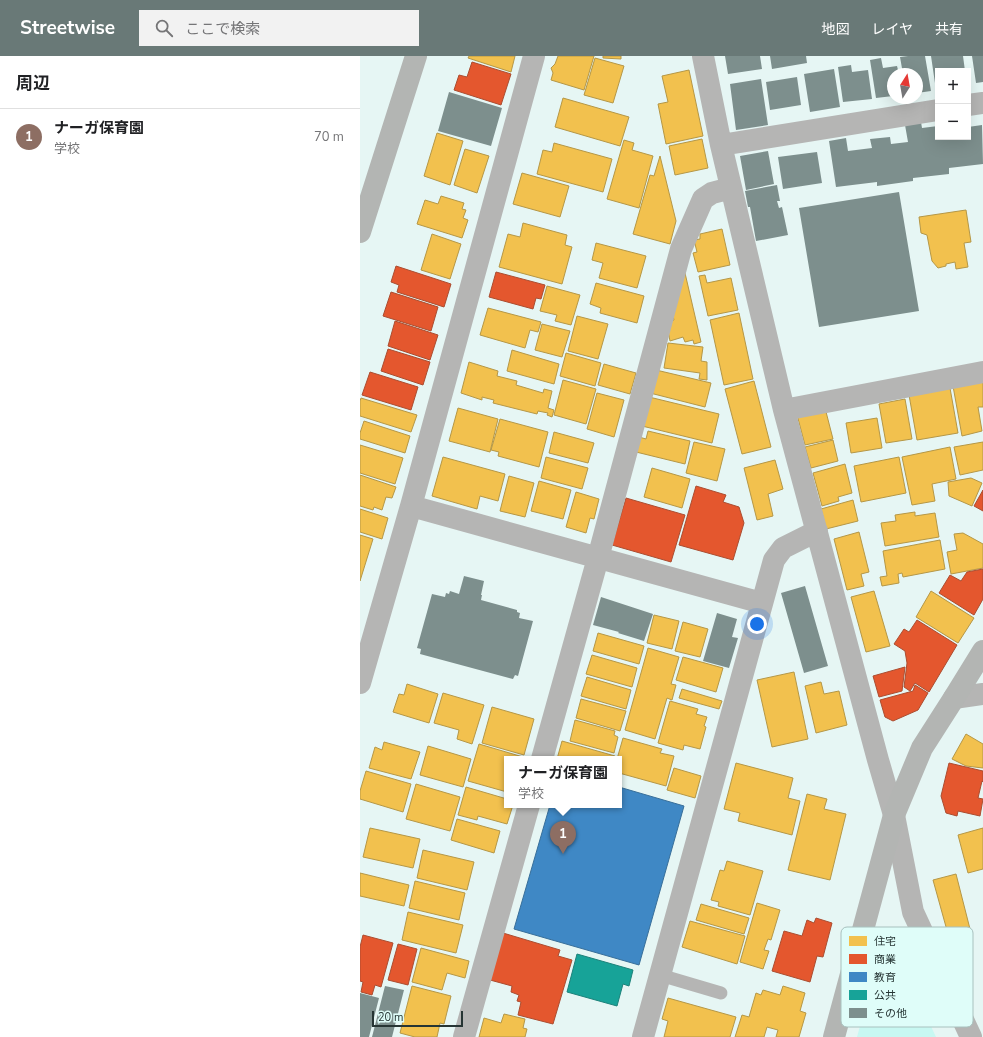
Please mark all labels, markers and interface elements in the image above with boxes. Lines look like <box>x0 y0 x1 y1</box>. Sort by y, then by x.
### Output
search box <box>139 10 419 46</box>
text: Streetwise <box>20 15 115 41</box>
icon: search <box>153 17 175 39</box>
text: ここで検索 <box>185 19 260 39</box>
text: 地図 <box>821 20 849 39</box>
text: レイヤ <box>871 20 913 39</box>
text: 共有 <box>935 20 963 39</box>
north arrow <box>887 68 923 104</box>
map controls <box>935 68 971 140</box>
button: + <box>935 68 971 104</box>
text: 周辺 <box>16 72 50 95</box>
button: − <box>935 104 971 140</box>
text: ナーガ保育園 <box>54 118 144 138</box>
text: 1 <box>25 128 33 146</box>
text: 70 m <box>314 128 344 146</box>
text: 学校 <box>54 140 80 158</box>
your location <box>747 614 767 634</box>
popup <box>504 756 622 808</box>
text: ナーガ保育園 <box>518 763 608 783</box>
text: 学校 <box>518 785 544 803</box>
pin: 1 <box>550 821 576 854</box>
legend <box>841 927 973 1027</box>
text: 住宅 <box>874 934 896 949</box>
text: 商業 <box>874 952 896 967</box>
text: 教育 <box>874 970 896 985</box>
text: 公共 <box>874 988 896 1003</box>
text: その他 <box>874 1006 907 1021</box>
scale bar <box>372 1009 463 1028</box>
text: 20 m <box>378 1010 403 1025</box>

